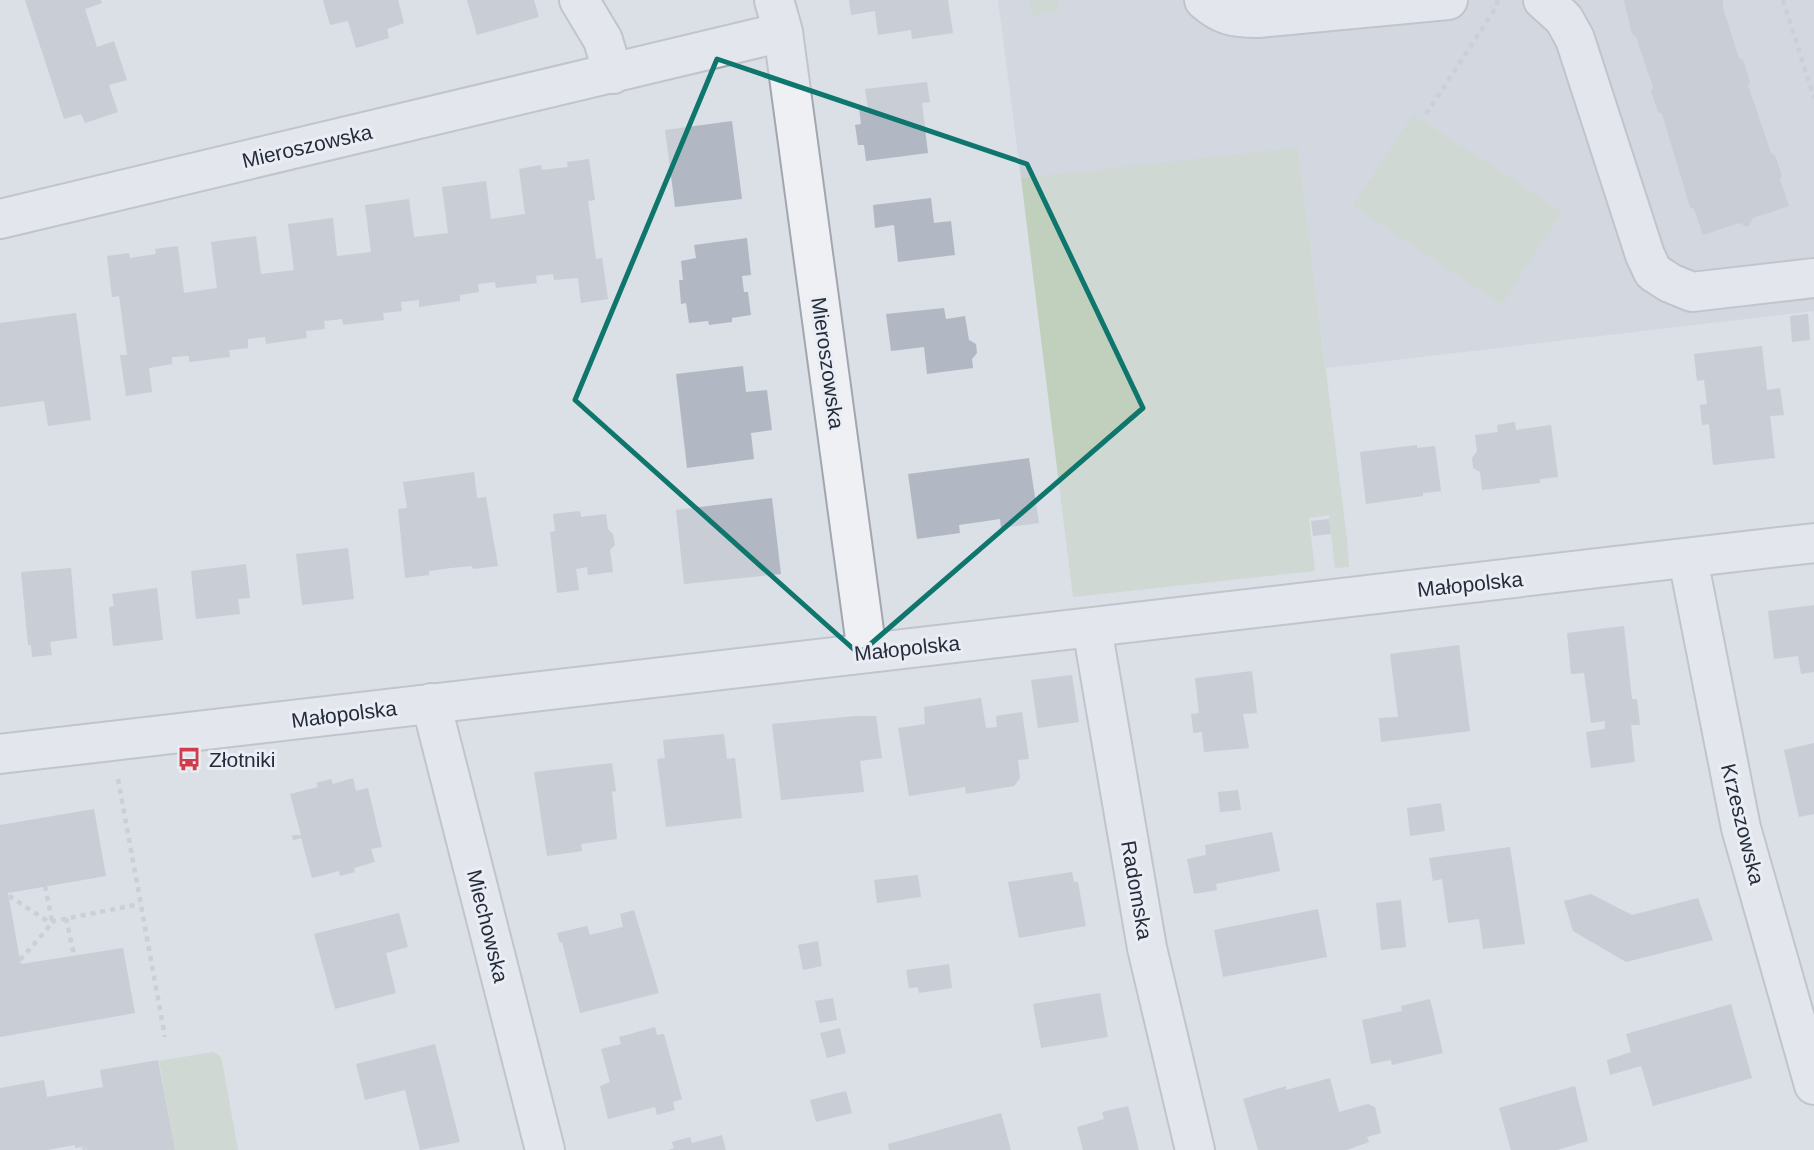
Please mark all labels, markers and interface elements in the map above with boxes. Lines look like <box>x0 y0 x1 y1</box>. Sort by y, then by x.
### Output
street label: Mieroszowska <box>240 120 375 172</box>
street label: Mieroszowska <box>807 296 849 431</box>
street label: Małopolska <box>1416 567 1524 601</box>
street label: Małopolska <box>853 631 961 665</box>
street label: Małopolska <box>290 696 398 732</box>
bus stop icon: Złotniki <box>175 745 203 773</box>
place label: Złotniki <box>209 748 276 771</box>
street label: Krzeszowska <box>1717 761 1769 887</box>
street label: Radomska <box>1117 839 1157 942</box>
street label: Miechowska <box>463 867 513 985</box>

